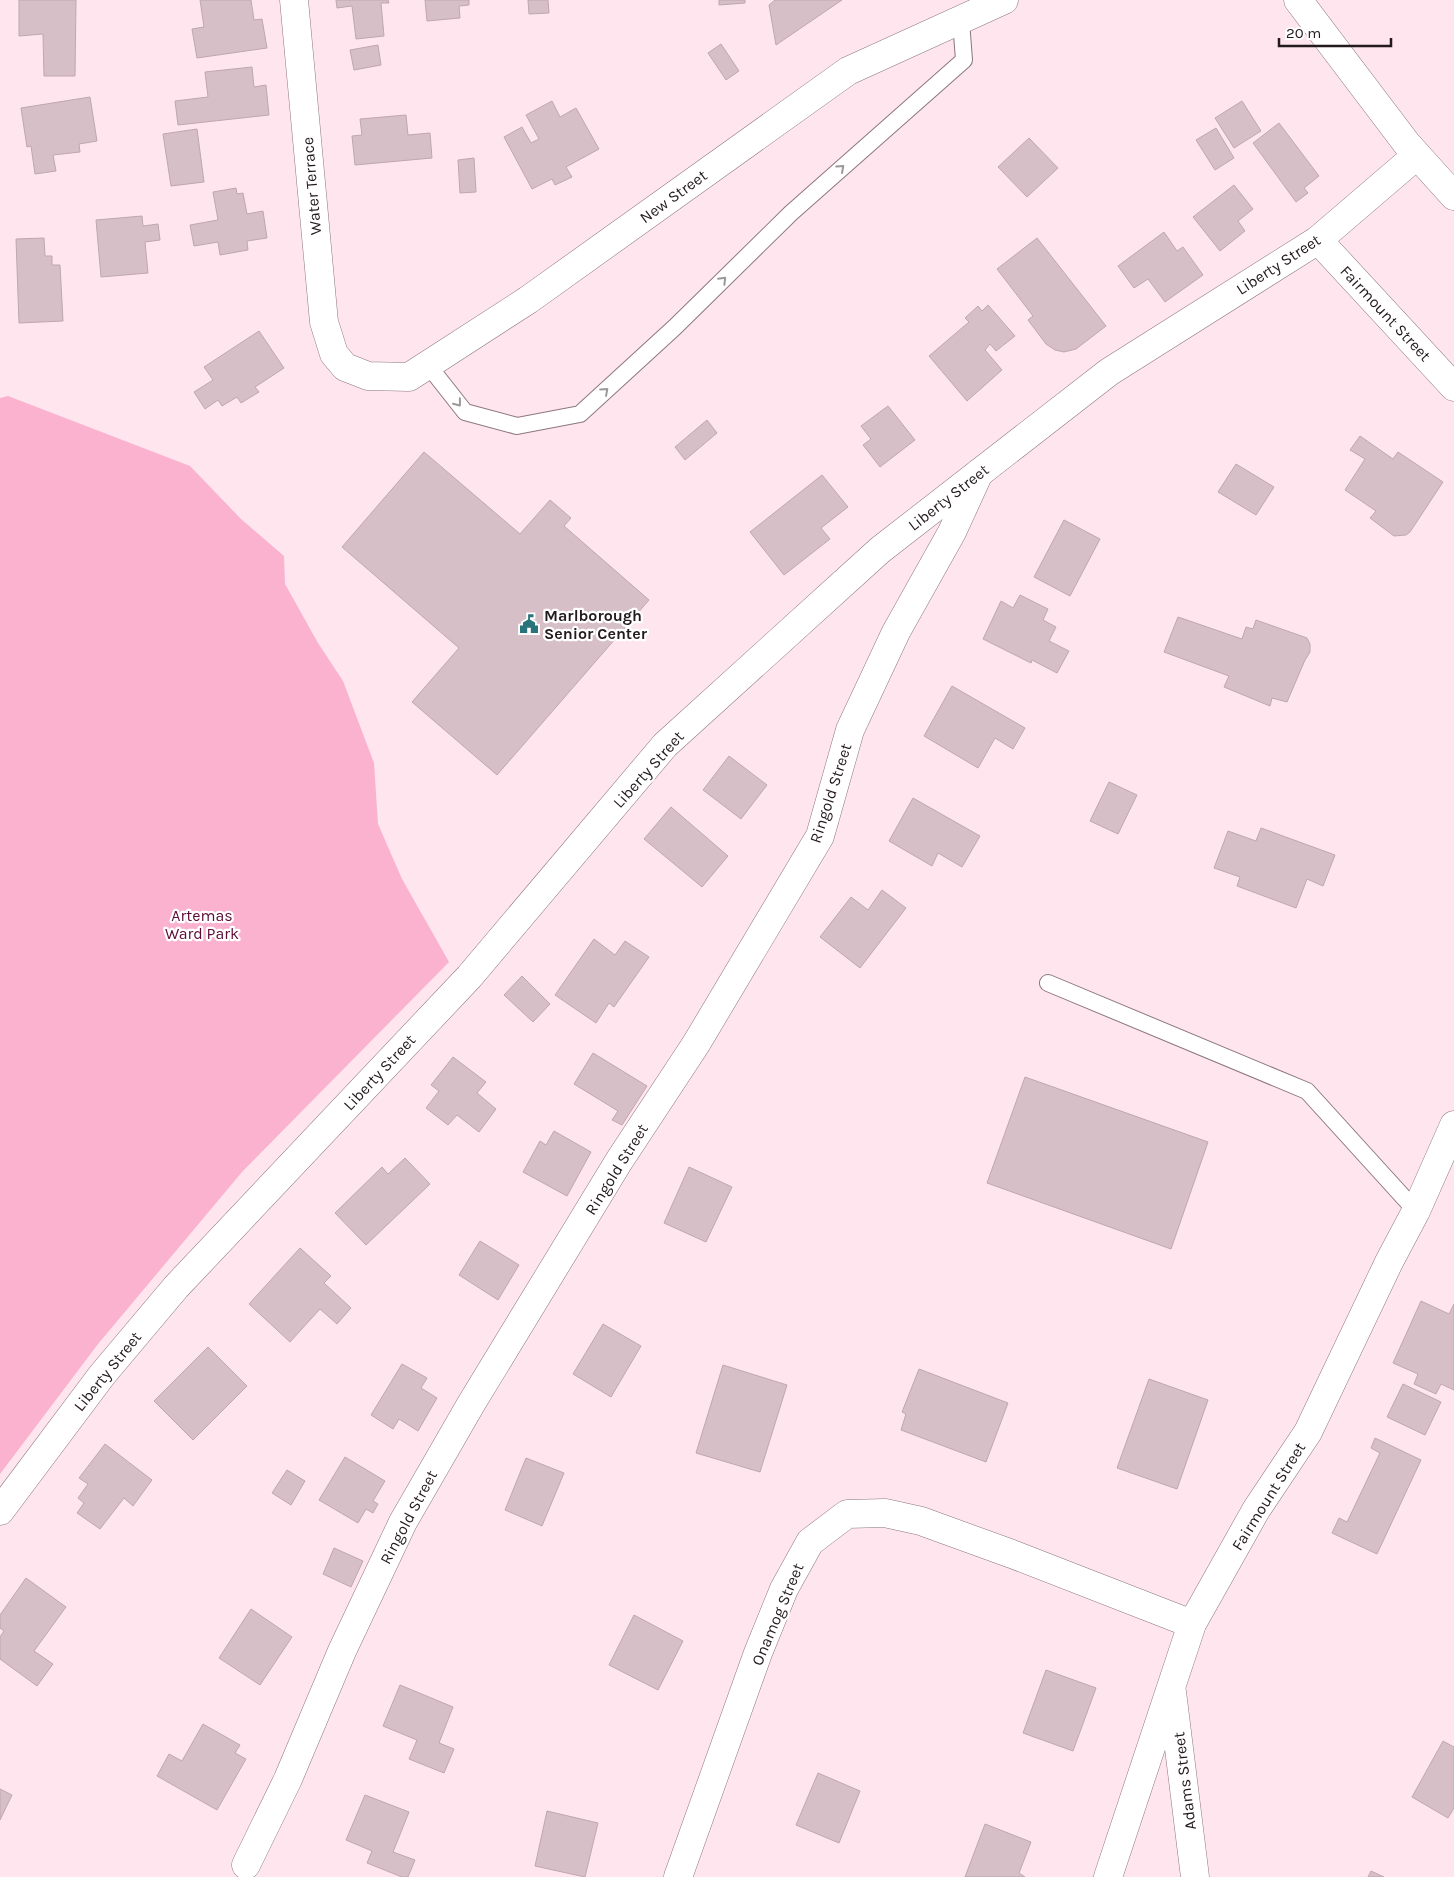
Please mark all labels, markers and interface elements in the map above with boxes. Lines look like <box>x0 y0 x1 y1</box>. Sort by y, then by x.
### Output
scale bar <box>1279 15 1392 47</box>
text: 20 m <box>1286 24 1321 42</box>
street label: Water Terrace <box>298 136 325 236</box>
one-way arrow <box>836 165 845 174</box>
street label: New Street <box>636 166 711 227</box>
street label: Liberty Street <box>1232 230 1324 299</box>
street label: Fairmount Street <box>1336 261 1435 365</box>
one-way arrow <box>717 277 726 286</box>
one-way arrow <box>599 388 608 397</box>
one-way arrow <box>453 397 461 406</box>
street label: Liberty Street <box>904 460 992 535</box>
place label: Marlborough Senior Center <box>544 606 648 643</box>
public building icon: Marlborough Senior Center <box>518 613 540 635</box>
street label: Liberty Street <box>609 727 688 812</box>
street label: Ringold Street <box>805 741 856 845</box>
park label: Artemas Ward Park <box>165 906 239 943</box>
street label: Liberty Street <box>339 1030 419 1114</box>
street label: Ringold Street <box>581 1120 652 1218</box>
street label: Liberty Street <box>70 1328 145 1415</box>
street label: Fairmount Street <box>1227 1439 1309 1554</box>
street label: Ringold Street <box>376 1467 441 1567</box>
street label: Onamog Street <box>747 1560 808 1668</box>
street label: Adams Street <box>1169 1731 1200 1831</box>

